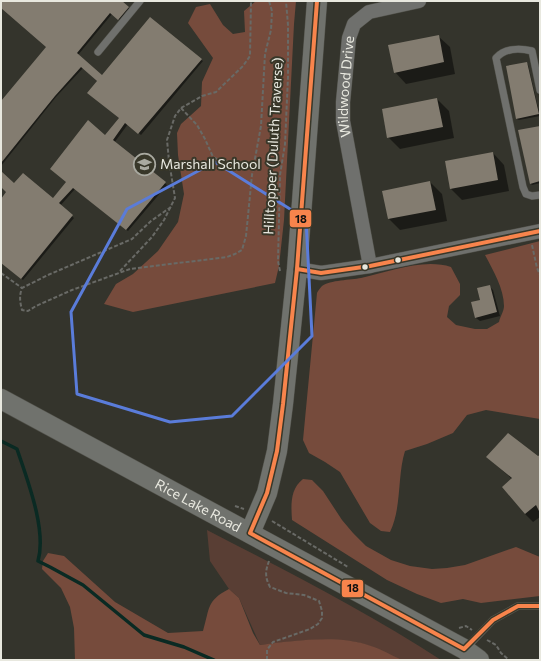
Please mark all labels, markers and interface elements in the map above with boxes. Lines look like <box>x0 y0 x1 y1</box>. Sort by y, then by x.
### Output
street label: Wildwood Drive <box>334 35 357 139</box>
street label: Hilltopper (Duluth Traverse) <box>259 57 286 235</box>
school or university icon: Marshall School <box>131 151 157 177</box>
place label: Marshall School <box>160 155 261 172</box>
line badge: 18 <box>289 209 312 228</box>
text: 18 <box>295 212 307 225</box>
unlabelled marker <box>393 255 403 265</box>
unlabelled marker <box>360 262 370 272</box>
street label: Rice Lake Road <box>152 475 244 535</box>
line badge: 18 <box>341 579 364 598</box>
text: 18 <box>347 581 359 594</box>

